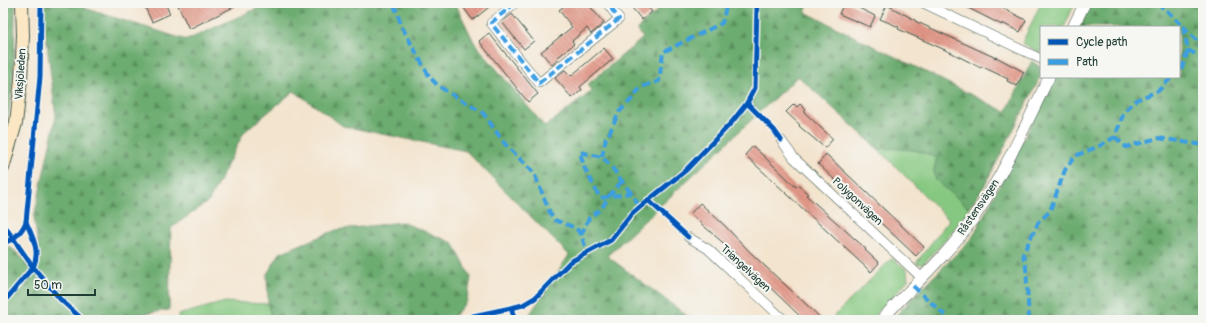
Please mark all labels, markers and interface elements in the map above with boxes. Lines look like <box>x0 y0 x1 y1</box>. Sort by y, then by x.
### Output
legend <box>1040 26 1180 78</box>
text: Cycle path <box>1076 35 1128 50</box>
street label: Viksjöleden <box>12 48 29 100</box>
text: Path <box>1076 55 1098 70</box>
street label: Polygonvägen <box>830 175 885 228</box>
street label: Råstensvägen <box>955 177 1002 238</box>
street label: Triangelvägen <box>718 242 773 295</box>
scale bar <box>28 271 95 297</box>
text: 50 m <box>34 278 62 293</box>

